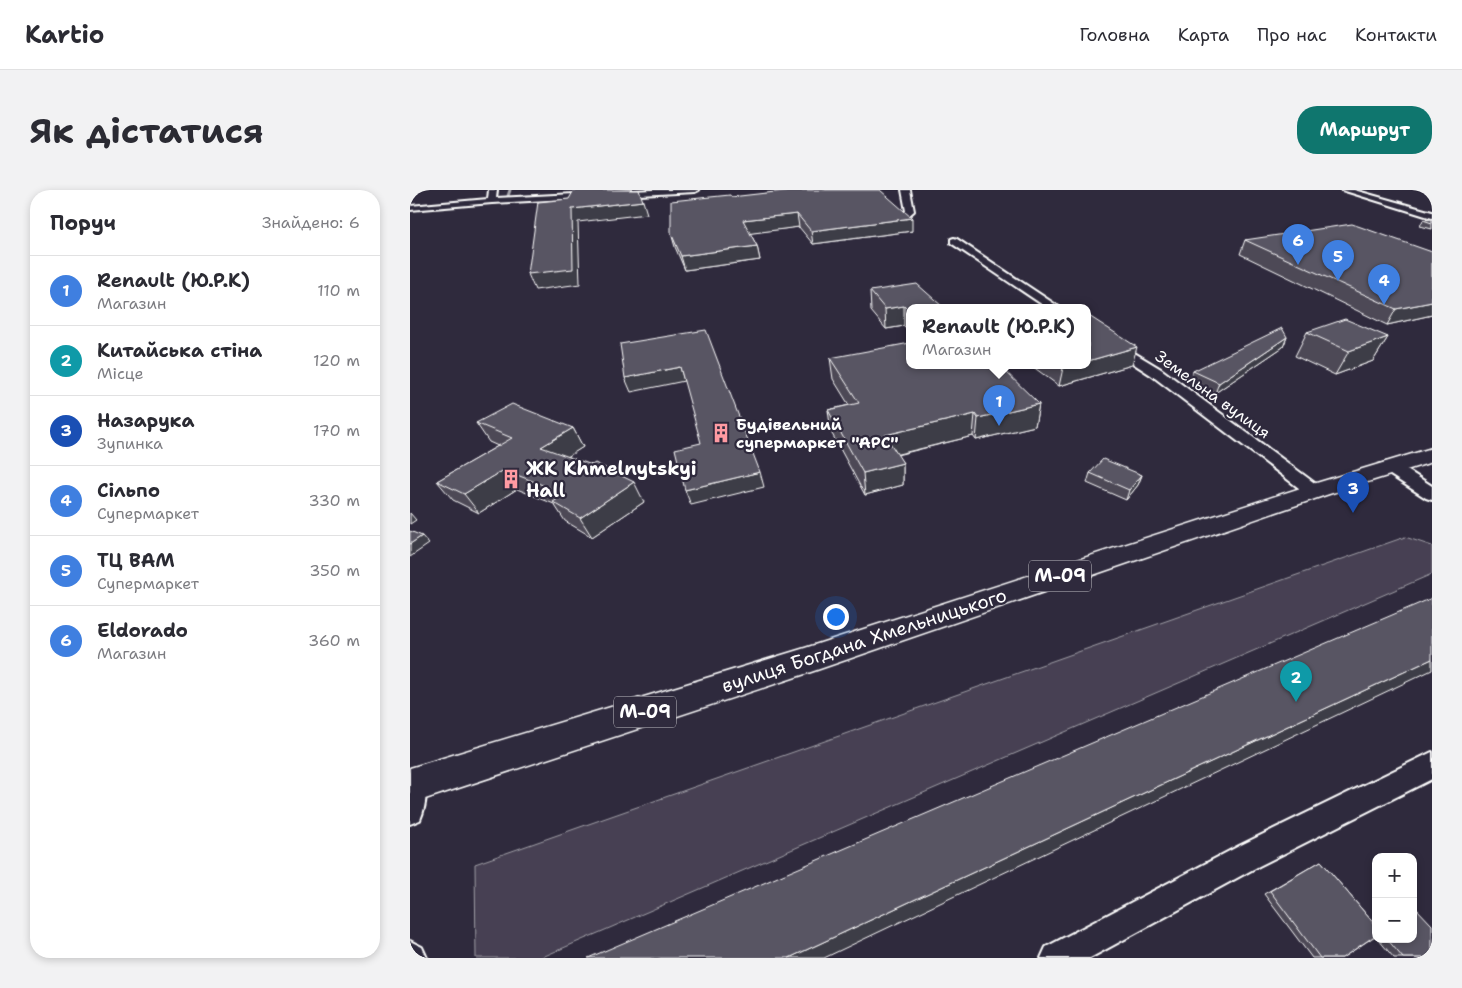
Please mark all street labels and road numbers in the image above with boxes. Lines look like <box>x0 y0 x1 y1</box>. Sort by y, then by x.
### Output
street label: Земельна вулиця <box>1151 346 1274 443</box>
road number: М-09 <box>1029 561 1091 592</box>
street label: вулиця Богдана Хмельницького <box>718 582 1010 698</box>
road number: М-09 <box>614 697 676 728</box>

